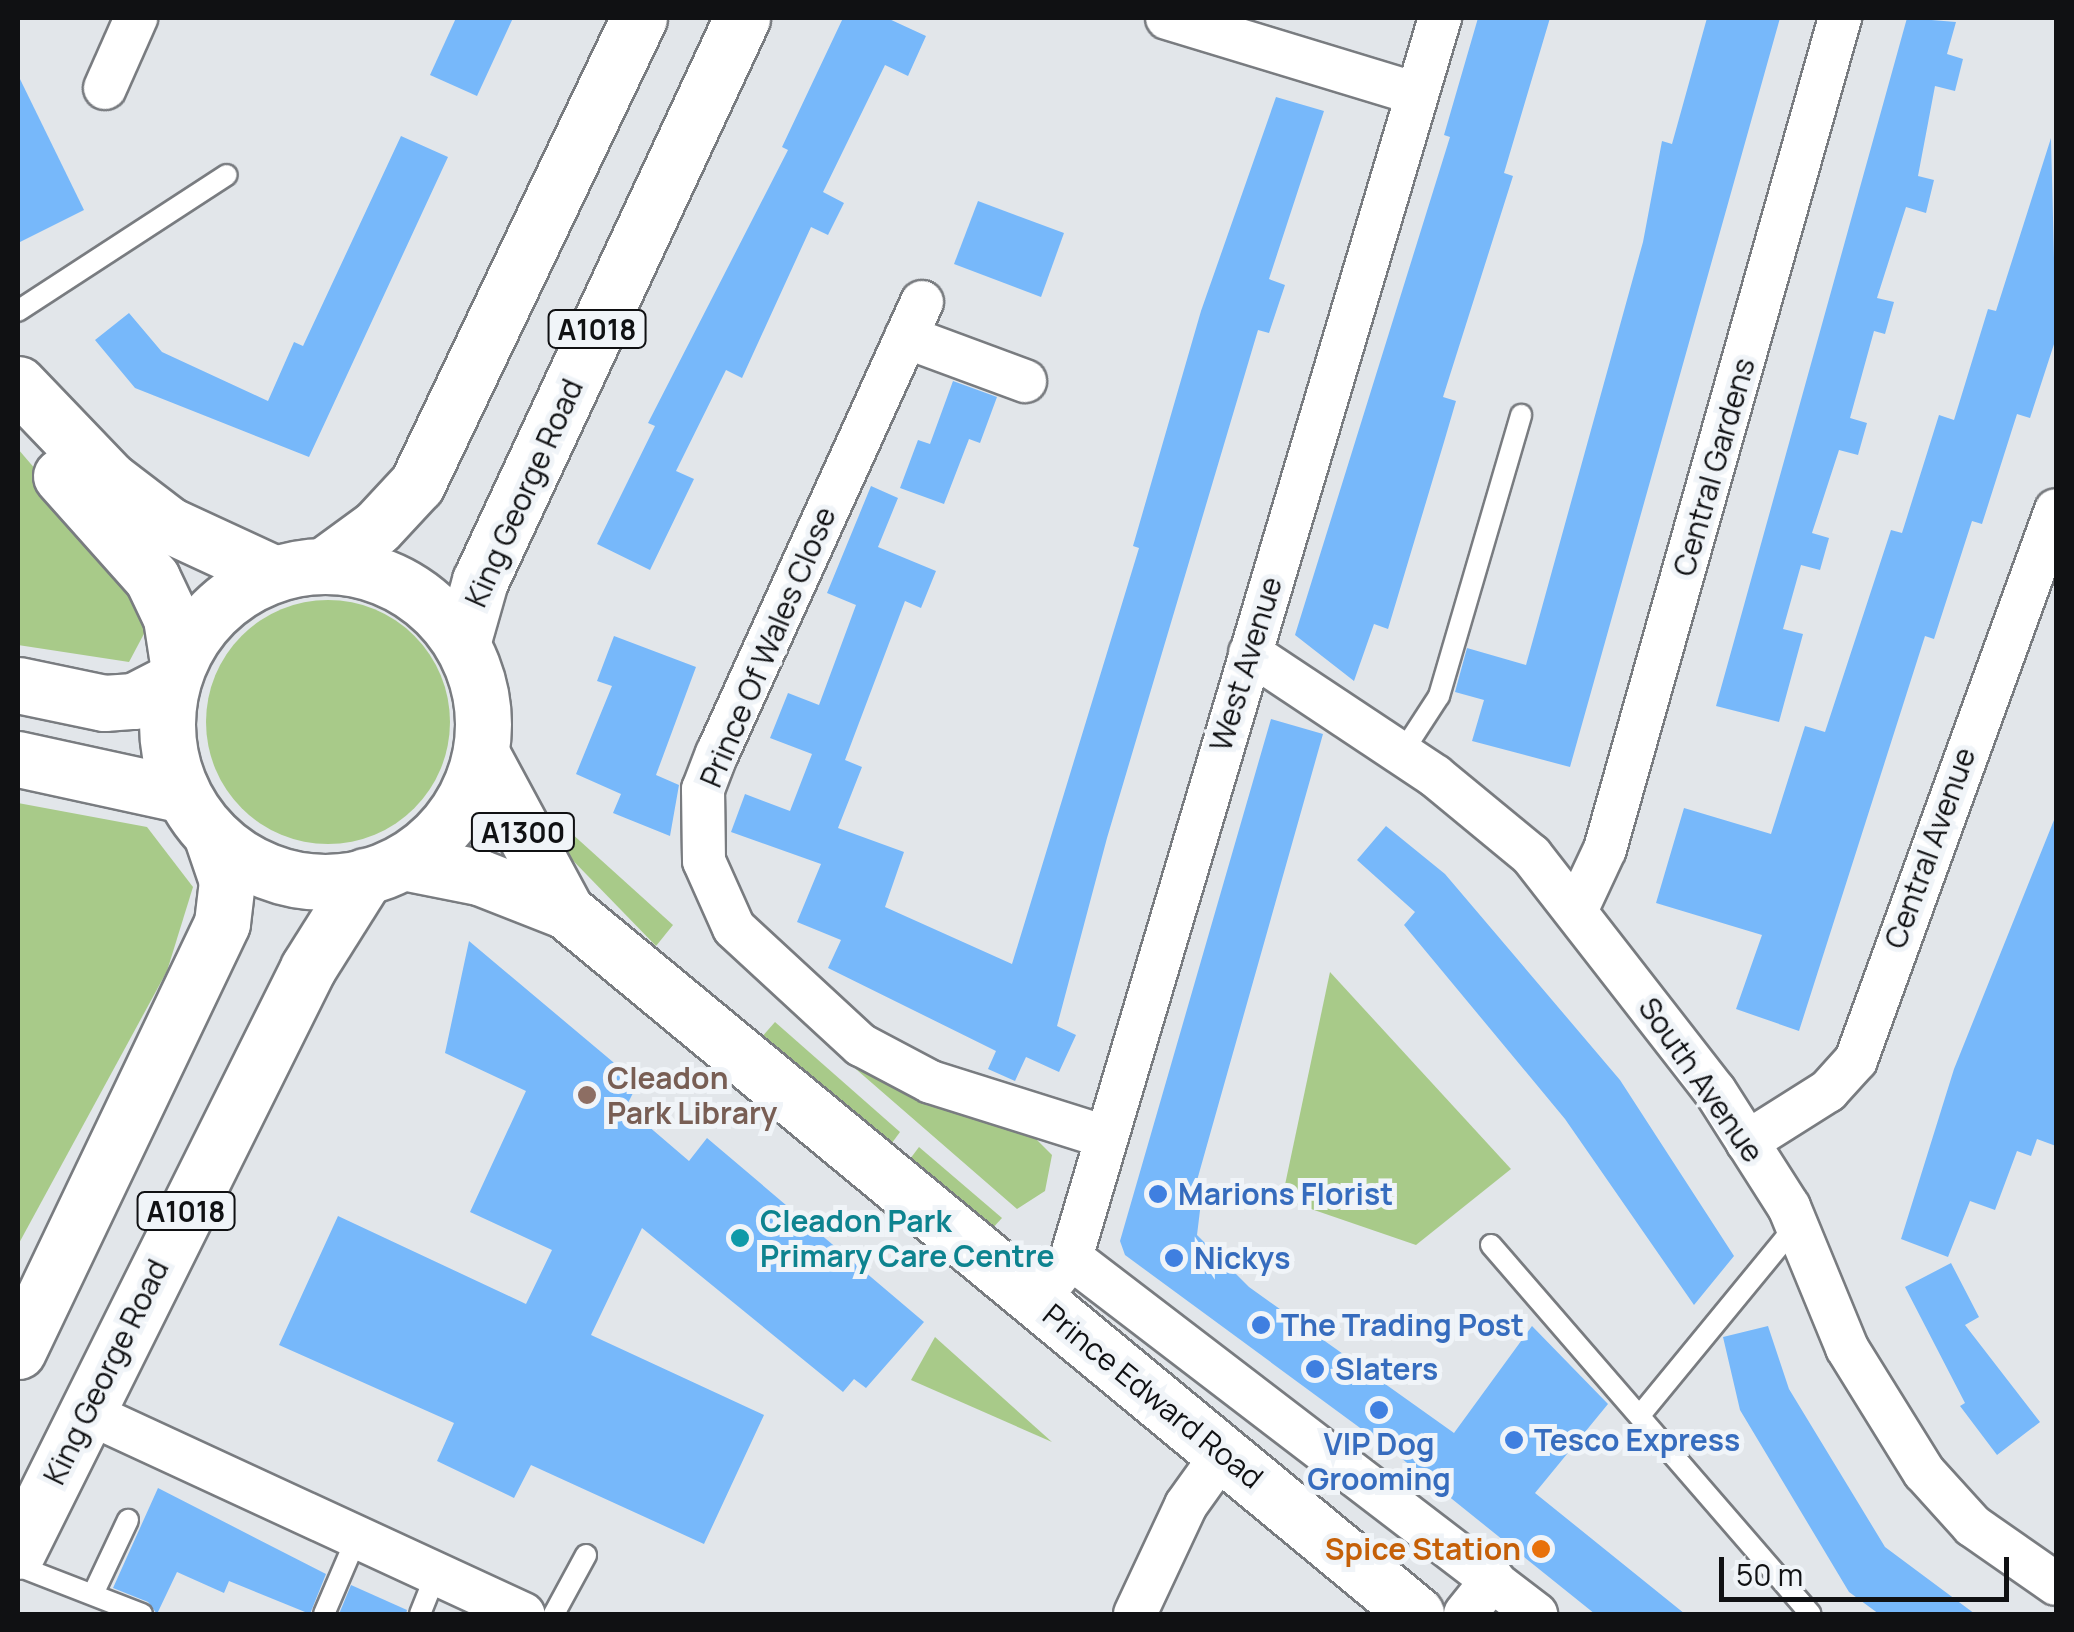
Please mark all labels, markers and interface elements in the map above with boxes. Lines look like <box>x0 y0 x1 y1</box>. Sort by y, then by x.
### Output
road number: A1018 <box>547 306 647 352</box>
street label: Central Gardens <box>1666 354 1762 580</box>
street label: King George Road <box>458 374 590 612</box>
street label: Prince Of Wales Close <box>693 502 843 792</box>
street label: West Avenue <box>1202 573 1290 755</box>
street label: Central Avenue <box>1877 743 1983 953</box>
road number: A1300 <box>470 809 576 855</box>
street label: South Avenue <box>1631 991 1771 1169</box>
place label: Cleadon Park Library <box>607 1060 777 1130</box>
marker: Cleadon Park Library <box>576 1084 598 1106</box>
place label: Marions Florist <box>1178 1176 1393 1212</box>
marker: Marions Florist <box>1147 1183 1169 1205</box>
road number: A1018 <box>136 1188 236 1234</box>
place label: Cleadon Park Primary Care Centre <box>760 1203 1054 1274</box>
marker: Cleadon Park Primary Care Centre <box>729 1227 751 1249</box>
place label: Nickys <box>1194 1240 1290 1276</box>
marker: Nickys <box>1163 1247 1185 1269</box>
street label: King George Road <box>36 1254 176 1490</box>
street label: Prince Edward Road <box>1036 1296 1270 1496</box>
place label: The Trading Post <box>1281 1307 1524 1343</box>
marker: The Trading Post <box>1250 1314 1272 1336</box>
place label: Slaters <box>1335 1351 1438 1387</box>
marker: Slaters <box>1304 1358 1326 1380</box>
marker: VIP Dog Grooming <box>1368 1399 1390 1421</box>
place label: Tesco Express <box>1534 1422 1740 1458</box>
place label: VIP Dog Grooming <box>1307 1426 1451 1496</box>
marker: Tesco Express <box>1503 1429 1525 1451</box>
place label: Spice Station <box>1325 1531 1521 1567</box>
scale bar <box>1724 1537 2014 1599</box>
marker: Spice Station <box>1530 1538 1552 1560</box>
text: 50 m <box>1736 1554 1803 1595</box>

